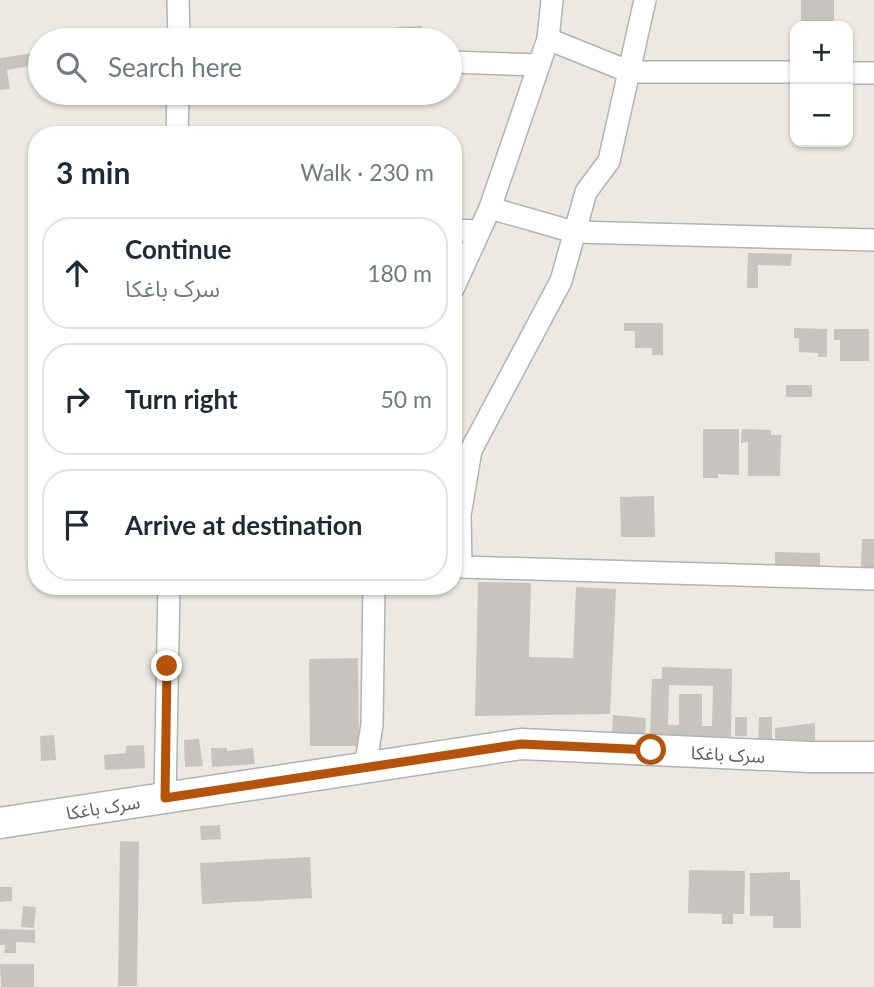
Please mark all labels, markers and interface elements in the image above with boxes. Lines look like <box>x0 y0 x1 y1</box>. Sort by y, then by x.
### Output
map controls <box>790 21 853 147</box>
button: + <box>790 21 853 84</box>
search box <box>28 28 462 105</box>
icon: search <box>52 48 90 86</box>
text: Search here <box>108 51 242 83</box>
button: − <box>790 84 853 147</box>
text: 3 min <box>56 154 130 190</box>
text: Walk · 230 m <box>300 158 434 186</box>
text: Continue <box>125 233 231 265</box>
icon: ahead <box>58 254 96 292</box>
text: 180 m <box>367 259 432 287</box>
text: سرک باغکا <box>125 274 220 302</box>
icon: right <box>58 380 96 418</box>
text: Turn right <box>125 383 238 415</box>
text: 50 m <box>381 385 432 413</box>
icon: arrive <box>58 506 96 544</box>
text: Arrive at destination <box>125 509 362 541</box>
route end <box>151 650 182 681</box>
route start <box>635 734 666 765</box>
street label: سرک باغکا <box>690 741 766 768</box>
street label: سرک باغکا <box>65 790 142 825</box>

